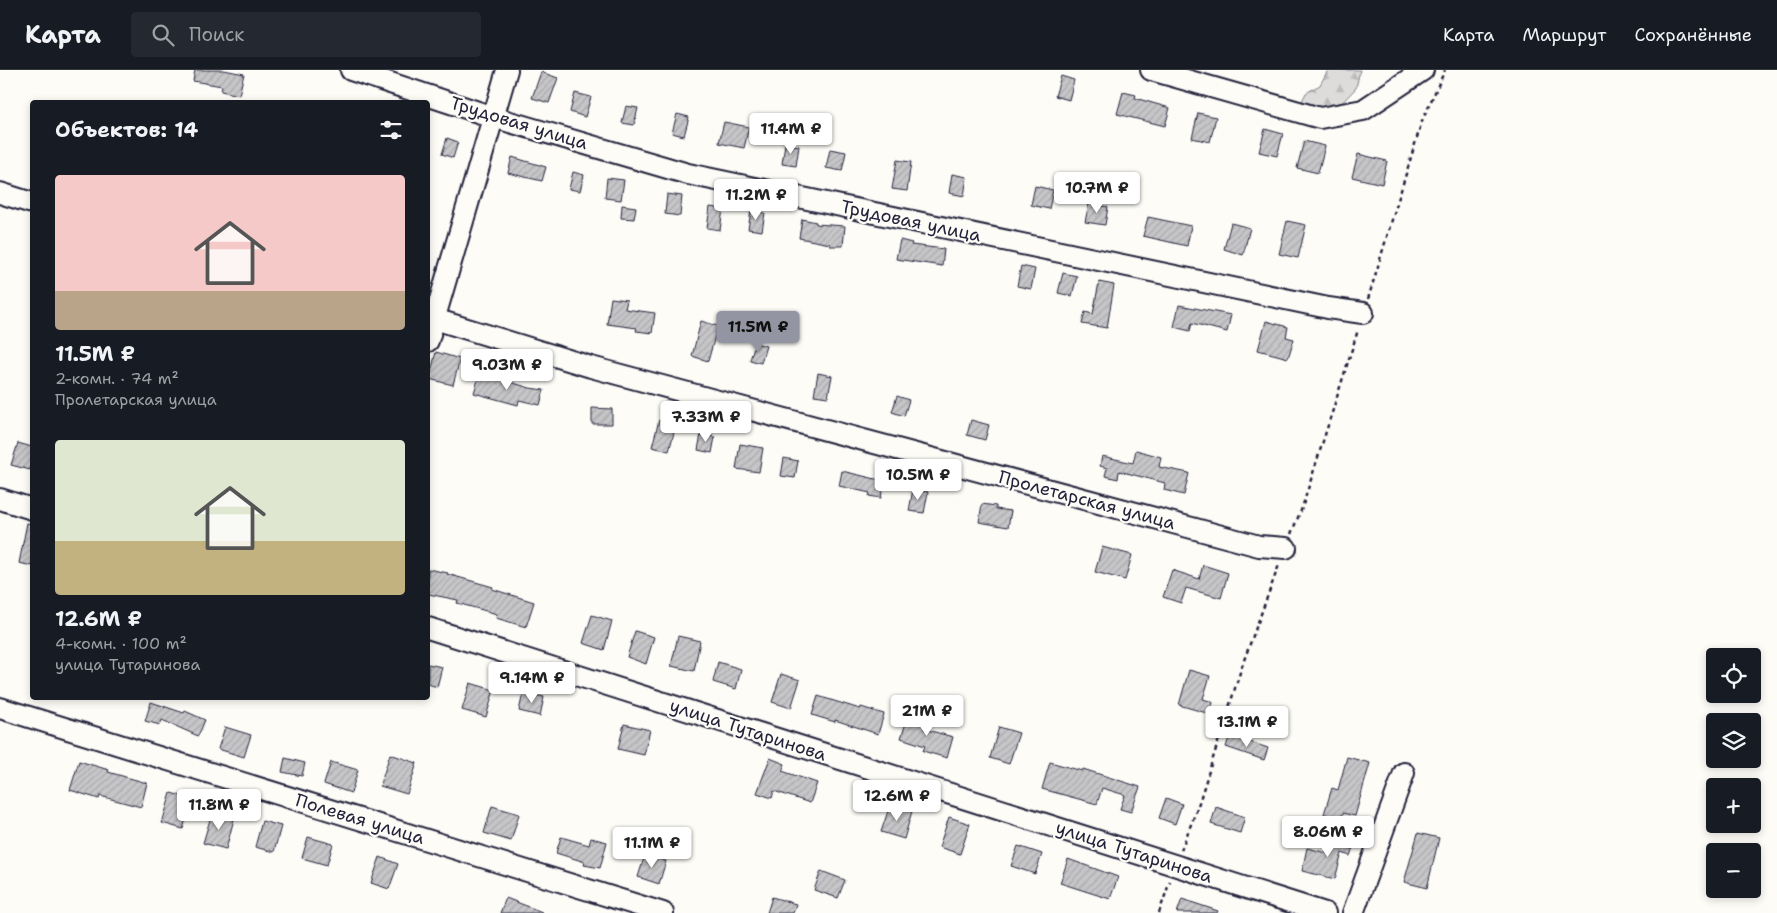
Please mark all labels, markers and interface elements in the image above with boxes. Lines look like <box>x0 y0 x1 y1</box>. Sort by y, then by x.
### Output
search box <box>131 12 481 57</box>
text: Карта <box>25 19 101 51</box>
icon: search <box>149 21 177 49</box>
text: Поиск <box>189 22 244 47</box>
text: Карта <box>1443 23 1494 47</box>
text: Маршрут <box>1522 23 1606 47</box>
text: Сохранённые <box>1634 23 1752 47</box>
street label: Трудовая улица <box>447 91 591 155</box>
pin: 11.4M ₽ <box>745 112 837 155</box>
text: Объектов: 14 <box>55 116 198 144</box>
icon: filters <box>377 116 405 144</box>
text: 11.4M ₽ <box>760 118 822 139</box>
pin: 10.7M ₽ <box>1051 172 1143 214</box>
text: 10.7M ₽ <box>1065 177 1129 198</box>
pin: 11.2M ₽ <box>710 178 802 221</box>
text: 11.2M ₽ <box>725 184 787 205</box>
street label: Трудовая улица <box>839 194 983 248</box>
icon: home <box>185 208 275 298</box>
pin: 11.5M ₽ <box>712 310 804 353</box>
text: 11.5M ₽ <box>727 316 789 337</box>
text: 11.5M ₽ <box>55 340 135 368</box>
pin: 9.03M ₽ <box>461 348 553 391</box>
text: 9.03M ₽ <box>472 354 542 375</box>
text: 2-комн. · 74 m² <box>55 368 179 389</box>
text: Пролетарская улица <box>55 389 217 410</box>
pin: 7.33M ₽ <box>660 400 752 443</box>
text: 7.33M ₽ <box>671 406 741 427</box>
pin: 10.5M ₽ <box>872 458 964 501</box>
text: 10.5M ₽ <box>886 464 950 485</box>
street label: Пролетарская улица <box>996 465 1178 535</box>
icon: home <box>185 473 275 563</box>
text: 12.6M ₽ <box>55 605 142 633</box>
text: 4-комн. · 100 m² <box>55 633 187 654</box>
map controls <box>1706 648 1761 898</box>
button: locate <box>1706 648 1761 703</box>
text: улица Тутаринова <box>55 654 200 675</box>
pin: 9.14M ₽ <box>486 662 578 704</box>
text: 9.14M ₽ <box>499 667 565 688</box>
street label: улица Тутаринова <box>667 693 829 767</box>
pin: 21M ₽ <box>892 694 962 737</box>
text: 21M ₽ <box>902 700 952 721</box>
pin: 13.1M ₽ <box>1201 706 1293 748</box>
text: 13.1M ₽ <box>1216 711 1278 732</box>
button: layers <box>1706 713 1761 768</box>
button: + <box>1706 778 1761 833</box>
pin: 12.6M ₽ <box>851 780 943 822</box>
text: 12.6M ₽ <box>864 785 930 806</box>
pin: 11.8M ₽ <box>173 788 265 831</box>
street label: Полевая улица <box>293 788 427 850</box>
text: 11.8M ₽ <box>188 794 250 815</box>
street label: улица Тутаринова <box>1053 815 1215 889</box>
pin: 8.06M ₽ <box>1282 816 1374 858</box>
text: 8.06M ₽ <box>1293 821 1363 842</box>
pin: 11.1M ₽ <box>606 826 698 869</box>
text: 11.1M ₽ <box>624 832 680 853</box>
button: − <box>1706 843 1761 898</box>

